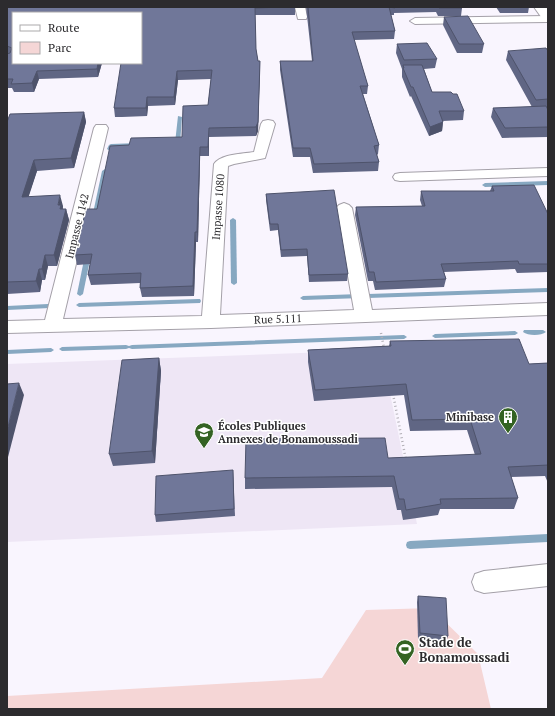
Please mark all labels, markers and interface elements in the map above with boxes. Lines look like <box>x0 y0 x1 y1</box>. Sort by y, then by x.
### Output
legend <box>12 12 142 64</box>
text: Route <box>48 20 79 35</box>
text: Parc <box>48 40 72 55</box>
street label: Impasse 1080 <box>209 173 227 241</box>
street label: Impasse 1142 <box>62 192 92 260</box>
street label: Rue 5.111 <box>254 311 302 327</box>
building icon: Minibase <box>497 406 519 434</box>
place label: Minibase <box>446 410 494 424</box>
place label: Écoles Publiques Annexes de Bonamoussadi <box>218 419 358 446</box>
school or university icon: Écoles Publiques Annexes de Bonamoussadi <box>193 421 215 449</box>
place label: Stade de Bonamoussadi <box>419 633 510 666</box>
sports icon: Stade de Bonamoussadi <box>394 638 416 666</box>

